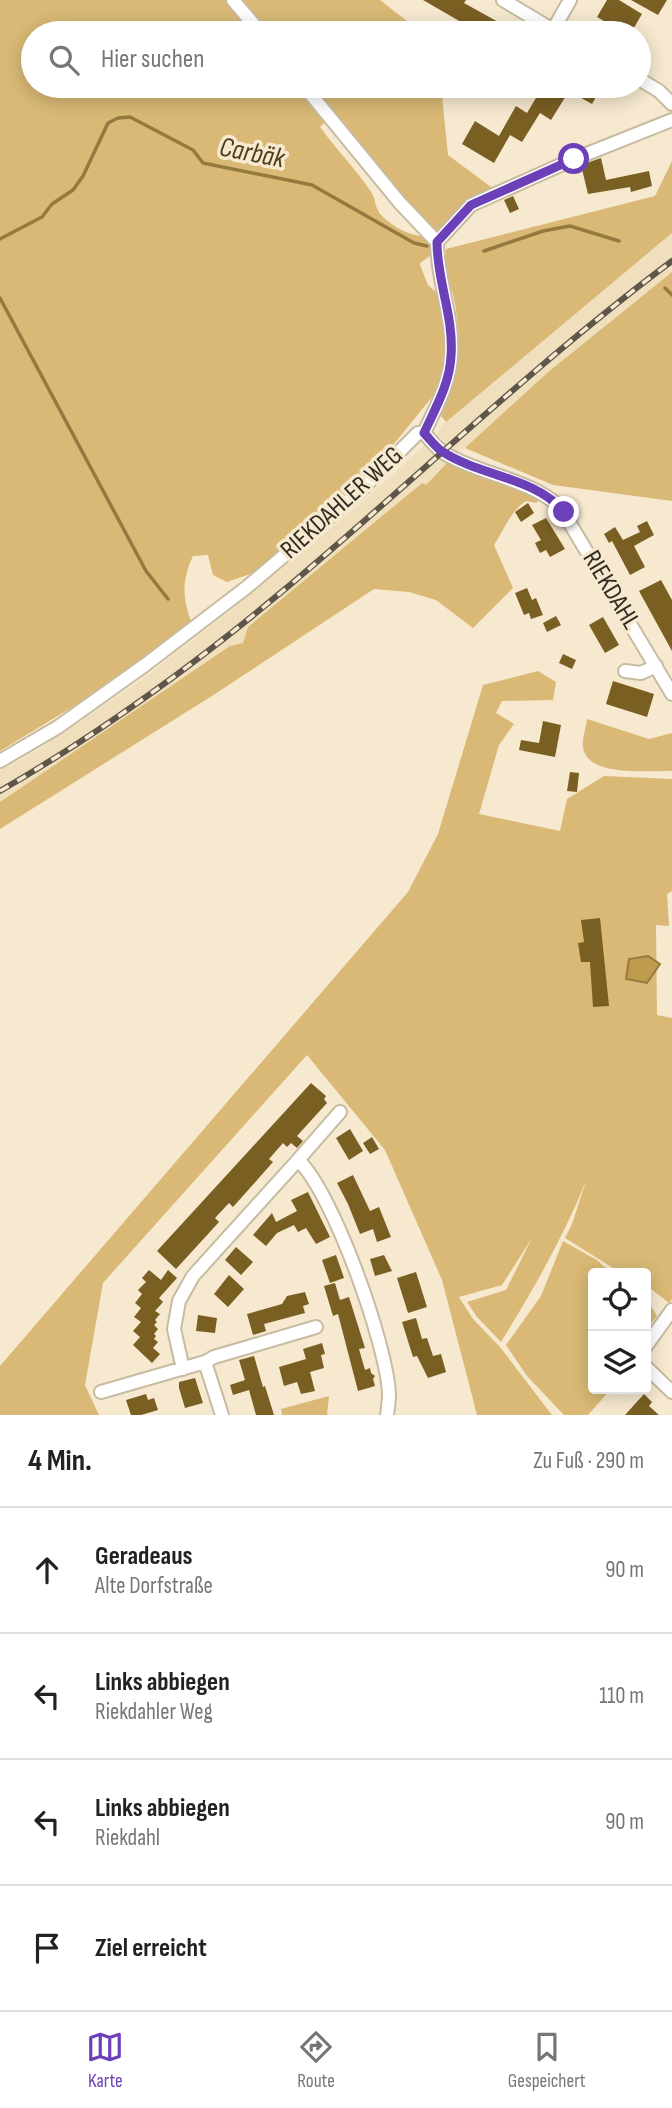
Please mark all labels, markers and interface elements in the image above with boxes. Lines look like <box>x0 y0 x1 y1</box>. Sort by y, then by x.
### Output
search box <box>21 21 651 98</box>
icon: search <box>45 41 83 79</box>
text: Hier suchen <box>101 44 204 75</box>
water label: Carbäk <box>217 131 289 176</box>
route start <box>558 143 589 174</box>
street label: RIEKDAHLER WEG <box>275 440 409 566</box>
route end <box>548 496 579 527</box>
street label: RIEKDAHL <box>576 545 647 635</box>
map controls <box>588 1268 651 1394</box>
button: locate <box>588 1268 651 1331</box>
button: layers <box>588 1331 651 1394</box>
text: 4 Min. <box>28 1443 92 1479</box>
text: Zu Fuß · 290 m <box>533 1447 644 1475</box>
text: Geradeaus <box>95 1541 193 1572</box>
icon: ahead <box>28 1551 66 1589</box>
text: 90 m <box>605 1556 644 1584</box>
text: Alte Dorfstraße <box>95 1572 213 1600</box>
text: Links abbiegen <box>95 1667 230 1698</box>
icon: left <box>28 1677 66 1715</box>
text: 110 m <box>599 1682 644 1710</box>
text: Riekdahler Weg <box>95 1698 213 1726</box>
text: Links abbiegen <box>95 1793 230 1824</box>
icon: left <box>28 1803 66 1841</box>
text: 90 m <box>605 1808 644 1836</box>
text: Riekdahl <box>95 1824 160 1852</box>
icon: arrive <box>28 1929 66 1967</box>
text: Ziel erreicht <box>95 1933 207 1964</box>
tab: Karte <box>86 2028 124 2093</box>
tab: Route <box>297 2028 335 2093</box>
tab: Gespeichert <box>508 2028 586 2093</box>

